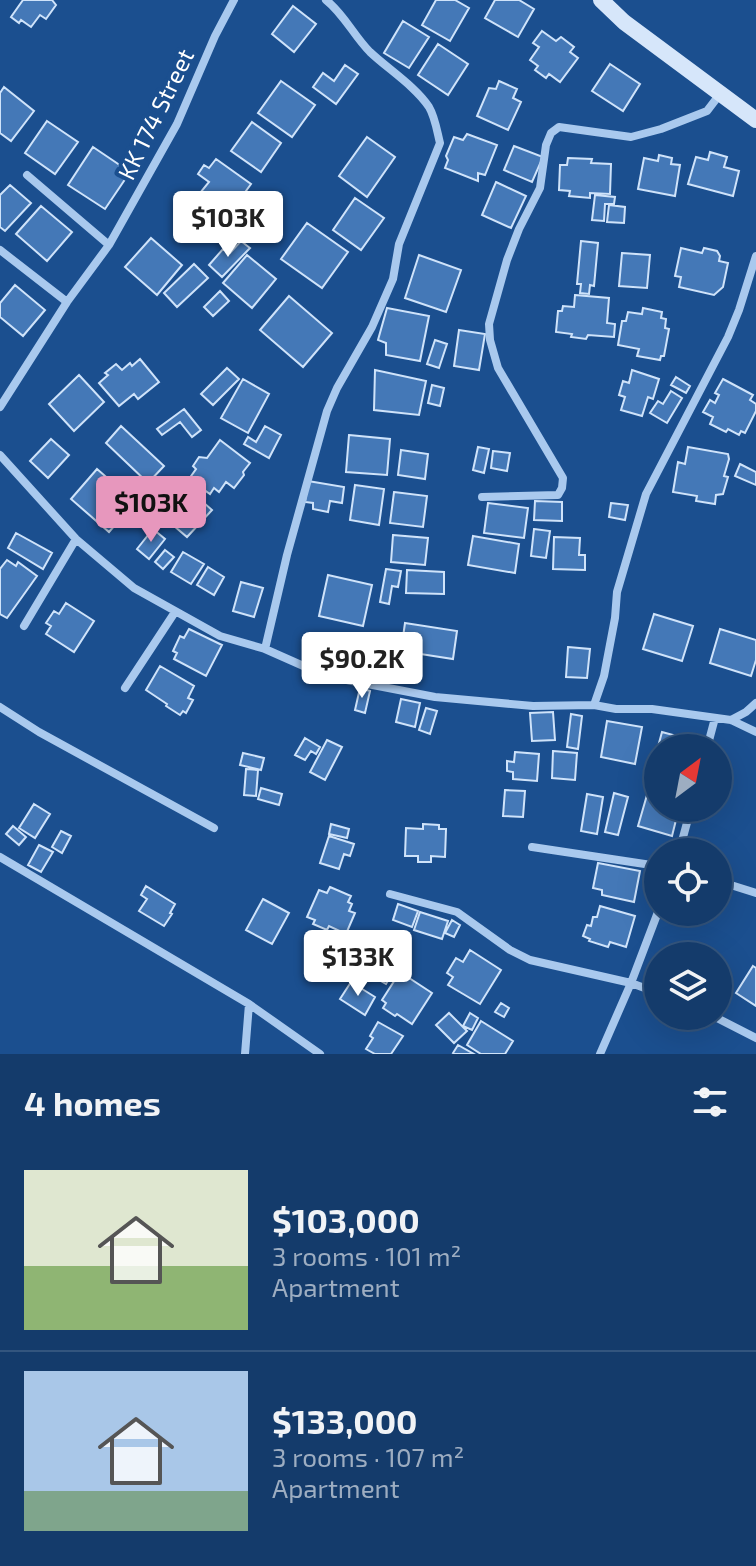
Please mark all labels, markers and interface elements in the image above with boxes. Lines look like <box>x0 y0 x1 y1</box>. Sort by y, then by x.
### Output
street label: KK 174 Street <box>111 44 199 184</box>
pin: $103K <box>172 191 284 259</box>
text: $103K <box>191 201 265 232</box>
pin: $103K <box>95 476 207 544</box>
text: $103K <box>114 486 188 517</box>
pin: $90.2K <box>297 632 427 700</box>
text: $90.2K <box>320 642 404 673</box>
north arrow <box>644 734 732 822</box>
map controls <box>644 734 732 1030</box>
button: locate <box>644 838 732 926</box>
pin: $133K <box>302 930 414 998</box>
text: $133K <box>322 940 394 971</box>
button: layers <box>644 942 732 1030</box>
icon: filters <box>688 1080 732 1124</box>
text: 4 homes <box>24 1082 161 1123</box>
text: $103,000 <box>272 1199 420 1240</box>
icon: home <box>88 1202 184 1298</box>
text: 3 rooms · 101 m² <box>272 1240 461 1271</box>
text: Apartment <box>272 1271 400 1302</box>
text: $133,000 <box>272 1400 418 1441</box>
icon: home <box>88 1403 184 1499</box>
text: 3 rooms · 107 m² <box>272 1441 464 1472</box>
text: Apartment <box>272 1472 400 1503</box>

